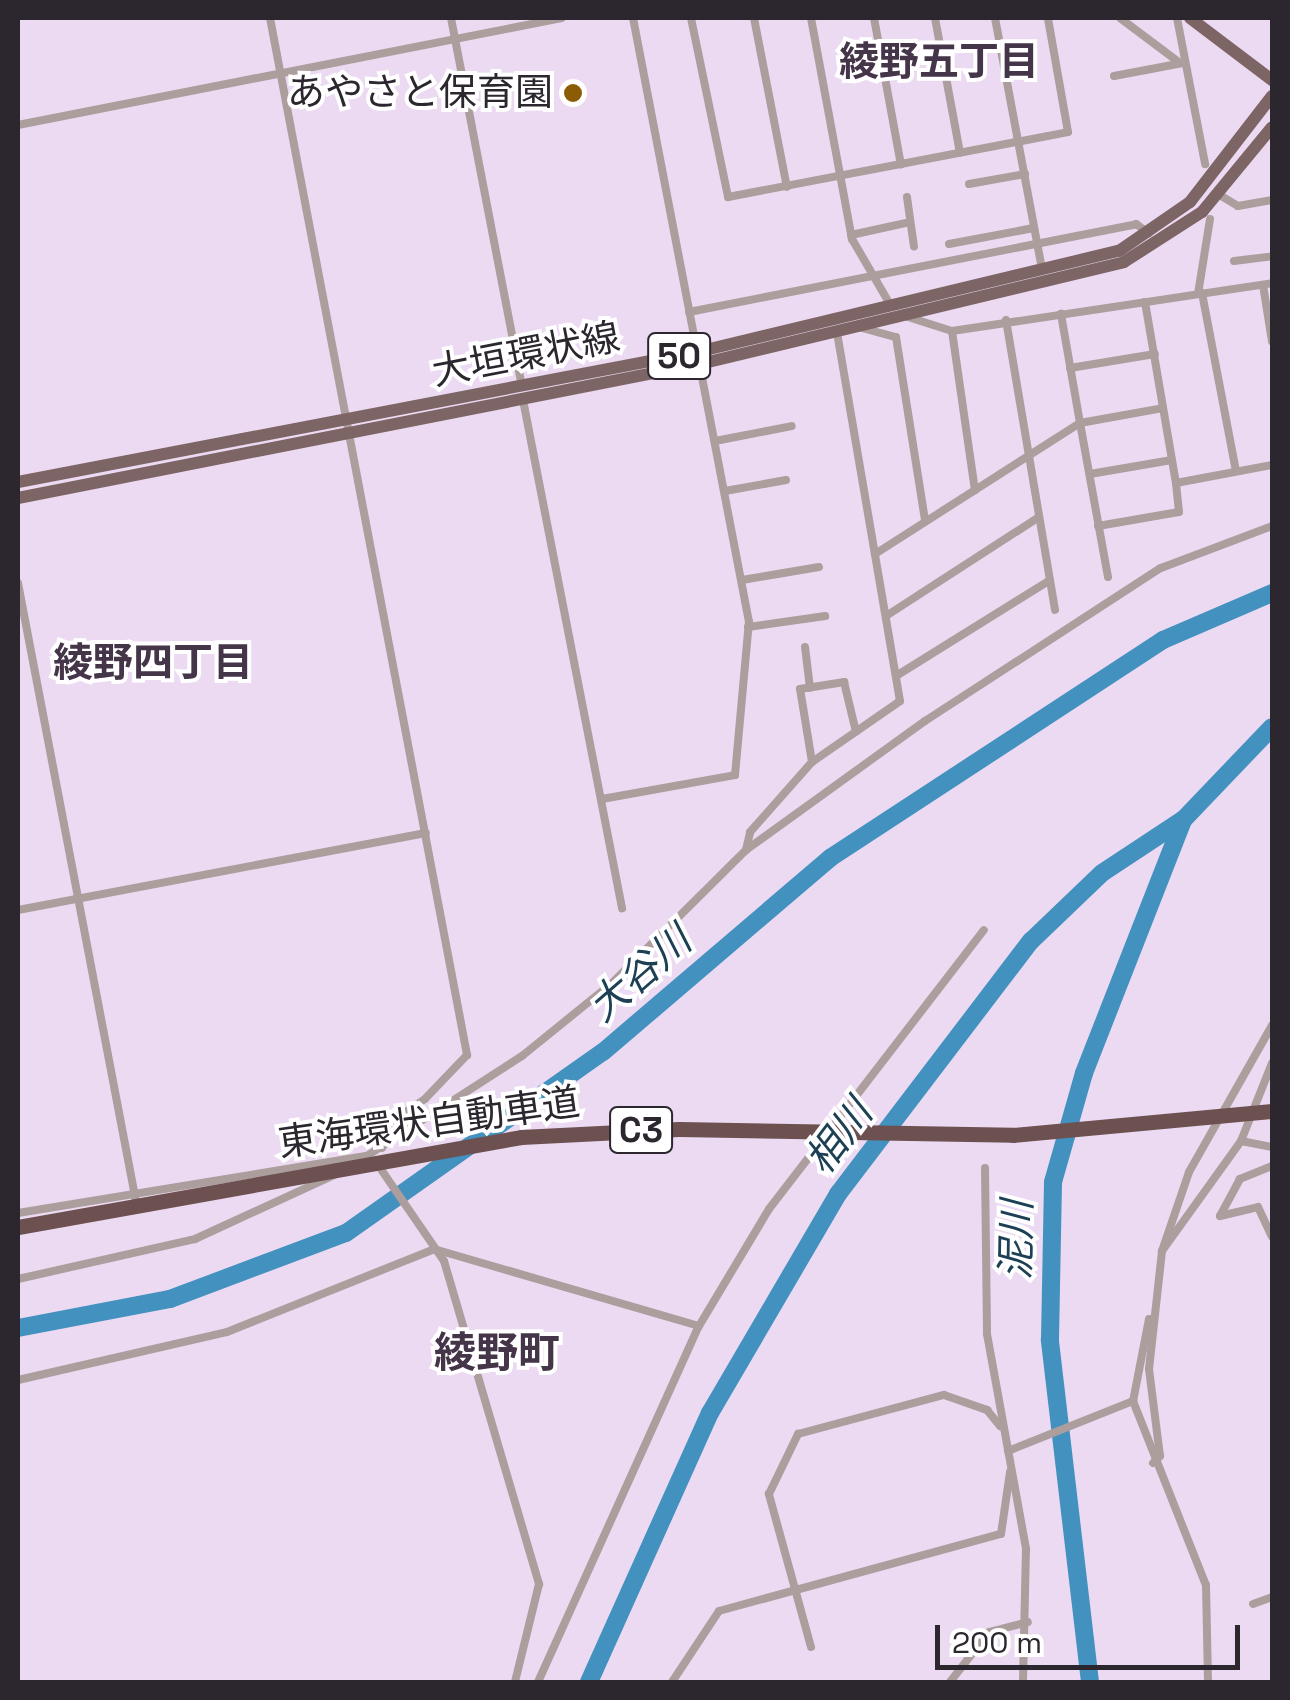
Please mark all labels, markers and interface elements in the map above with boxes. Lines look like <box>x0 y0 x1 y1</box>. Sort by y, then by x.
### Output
district label: 綾野五丁目 <box>839 38 1039 86</box>
place label: あやさと保育園 <box>287 70 553 116</box>
marker: あやさと保育園 <box>562 82 584 104</box>
street label: 大垣環状線 <box>428 314 624 396</box>
road number: 50 <box>646 326 712 386</box>
district label: 綾野四丁目 <box>53 639 253 687</box>
water label: 大谷川 <box>579 917 701 1031</box>
street label: 東海環状自動車道 <box>275 1079 583 1167</box>
water label: 相川 <box>796 1091 882 1183</box>
road number: C3 <box>608 1100 674 1160</box>
water label: 泥川 <box>992 1200 1042 1280</box>
district label: 綾野町 <box>434 1328 560 1378</box>
scale bar <box>940 1605 1245 1667</box>
text: 200 m <box>952 1623 1042 1662</box>

